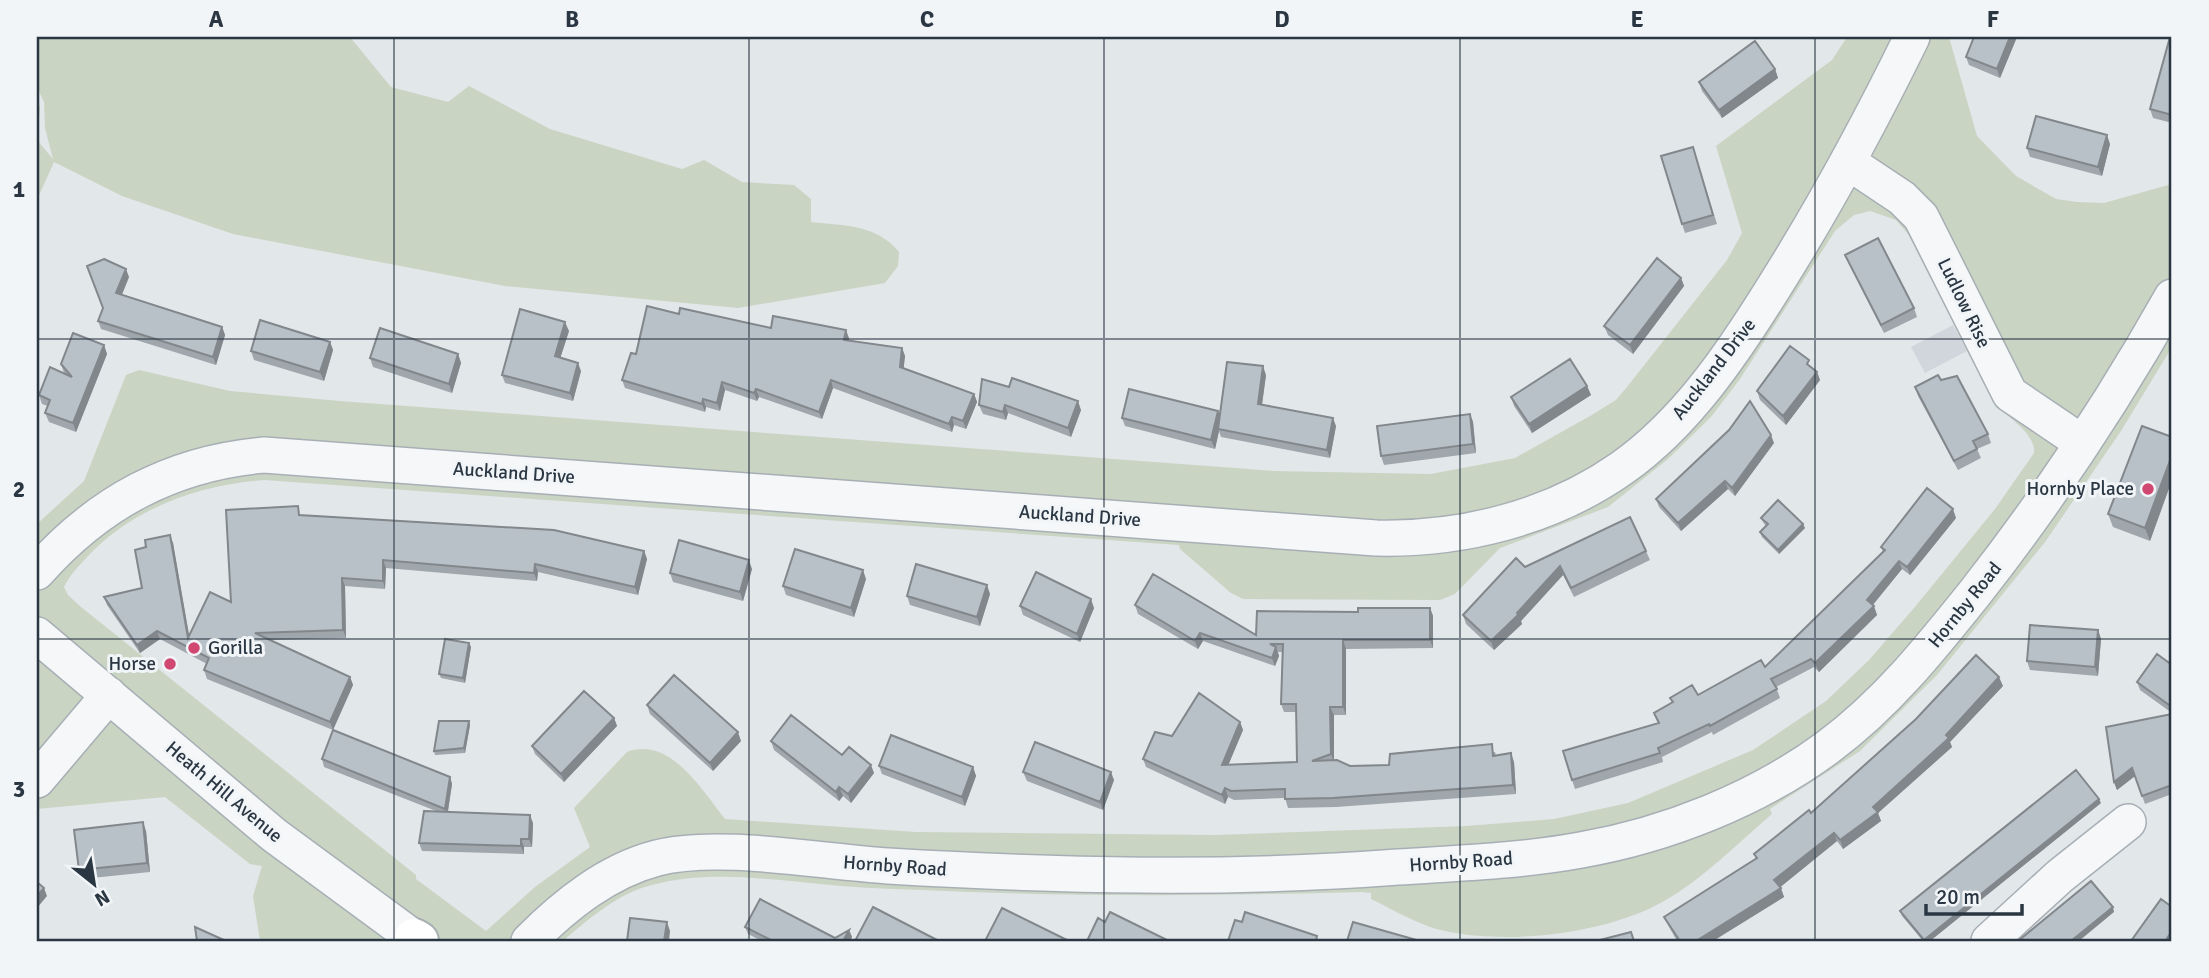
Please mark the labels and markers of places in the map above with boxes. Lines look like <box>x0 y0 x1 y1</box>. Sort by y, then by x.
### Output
place label: Hornby Place <box>2027 477 2134 501</box>
marker: Hornby Place <box>2140 481 2156 497</box>
place label: Gorilla <box>208 636 263 660</box>
marker: Gorilla <box>186 640 202 656</box>
place label: Horse <box>108 652 156 676</box>
marker: Horse <box>162 656 178 672</box>

